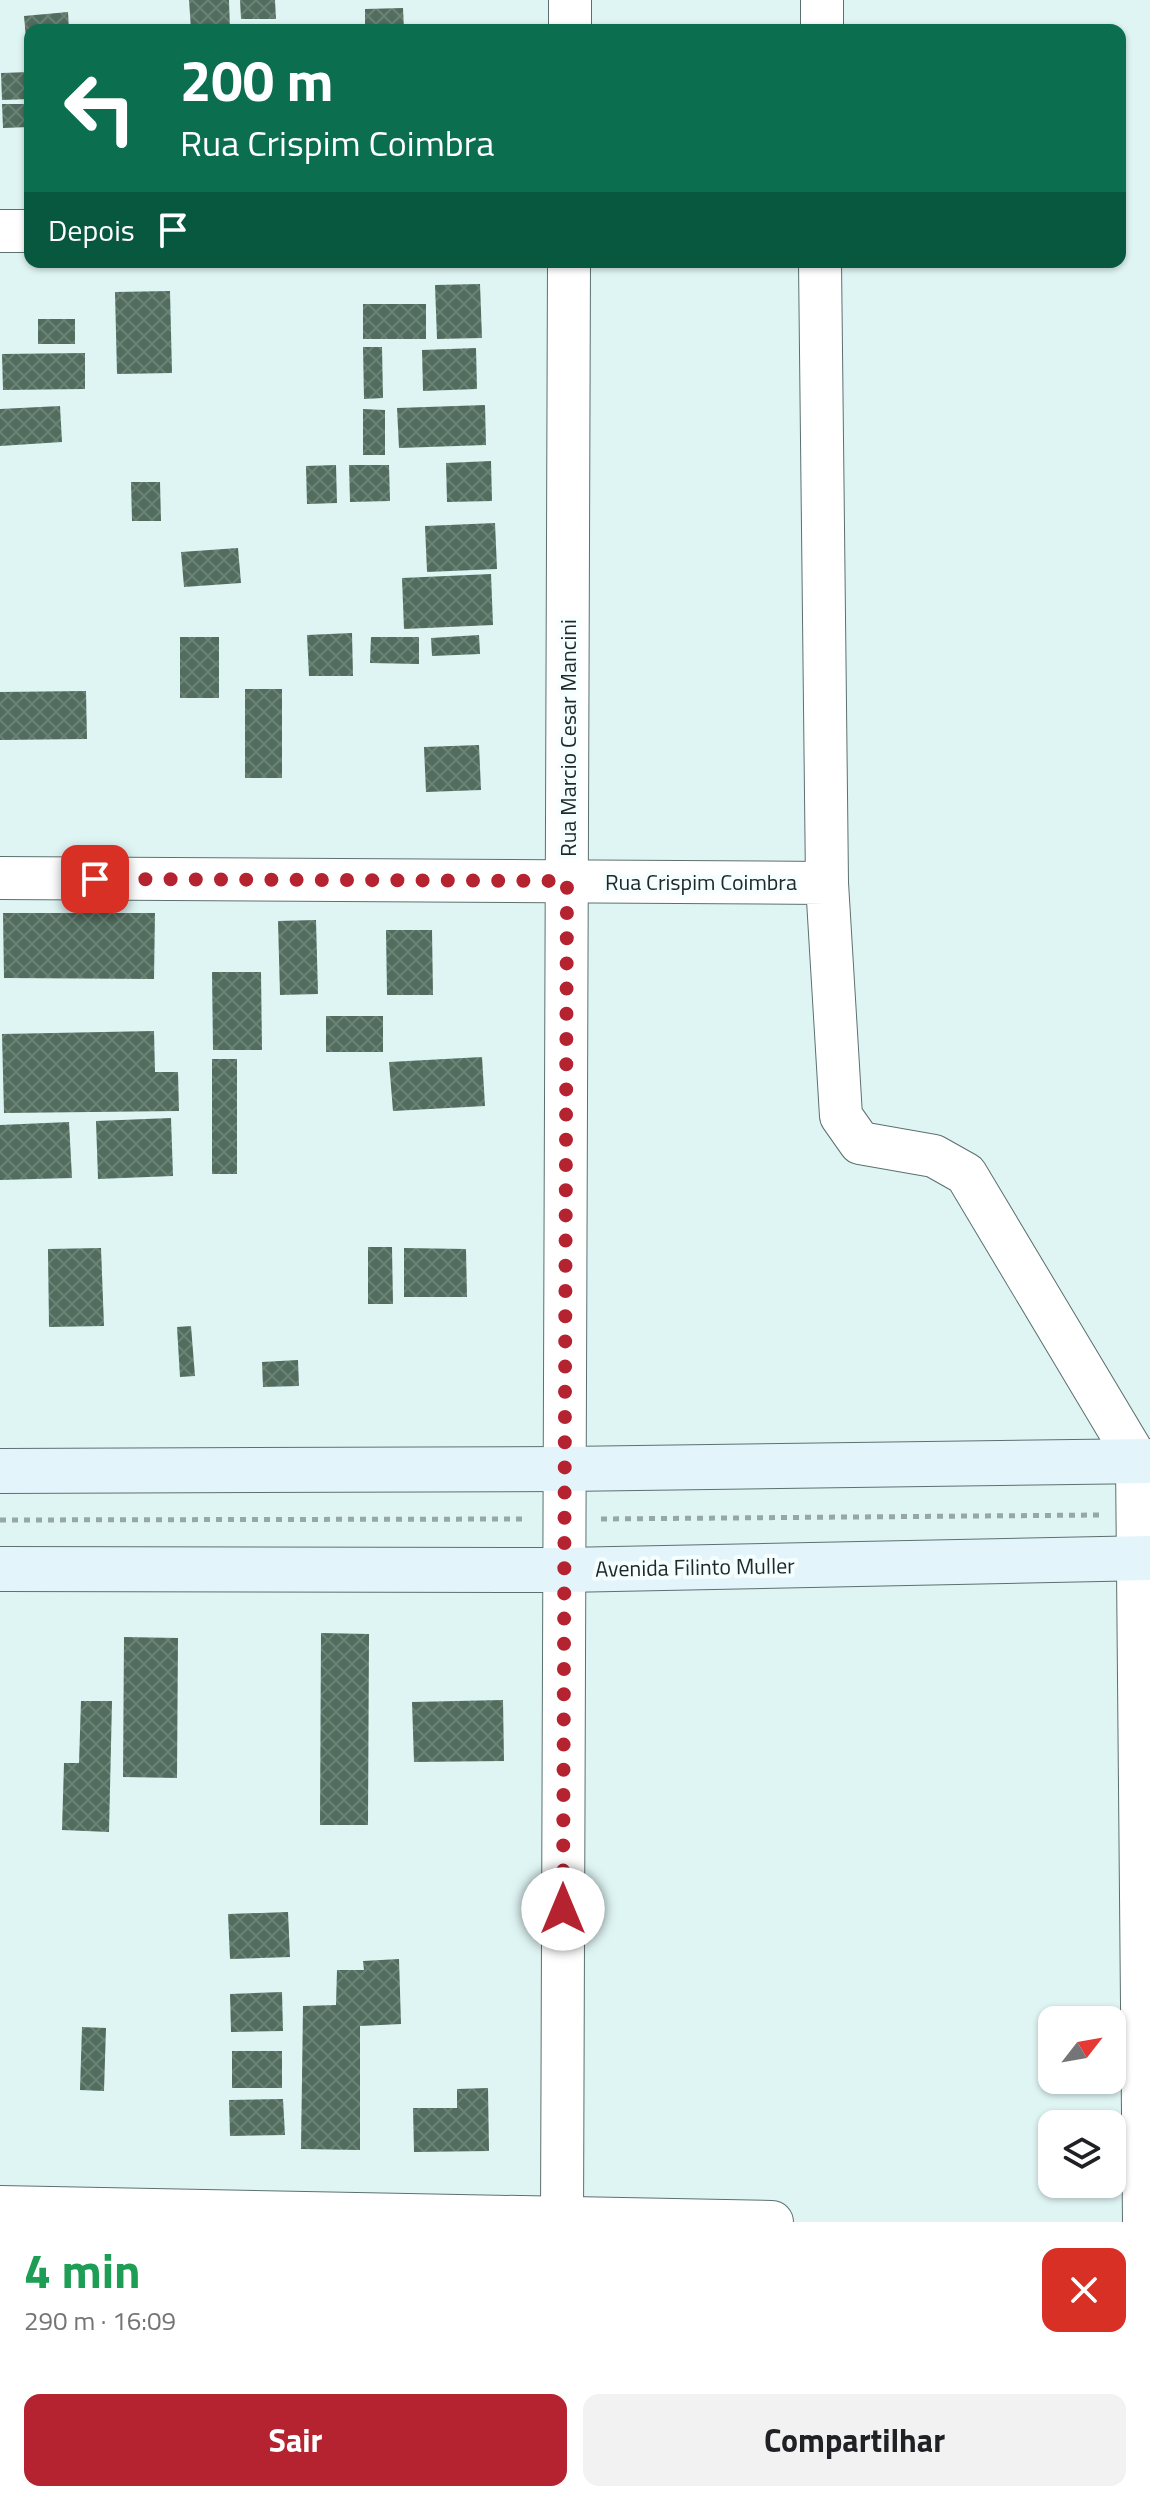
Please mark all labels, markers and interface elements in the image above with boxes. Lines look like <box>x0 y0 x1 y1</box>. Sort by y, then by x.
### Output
text: 200 m <box>180 38 333 123</box>
icon: left <box>48 56 152 160</box>
text: Rua Crispim Coimbra <box>180 115 494 170</box>
text: Depois <box>48 207 135 253</box>
icon: arrive <box>151 208 195 252</box>
street label: Rua Marcio Cesar Mancini <box>551 619 585 857</box>
pin <box>61 845 129 913</box>
icon: arrive <box>73 857 117 901</box>
street label: Rua Crispim Coimbra <box>605 865 797 899</box>
street label: Avenida Filinto Muller <box>595 1548 795 1586</box>
position arrow <box>521 1867 605 1951</box>
north arrow <box>1038 2006 1126 2094</box>
map controls <box>1038 2006 1126 2198</box>
button: layers <box>1038 2110 1126 2198</box>
text: 4 min <box>24 2234 141 2307</box>
button: close <box>1042 2248 1126 2332</box>
text: 290 m · 16:09 <box>24 2301 176 2340</box>
button: Sair <box>24 2394 567 2486</box>
button: Compartilhar <box>583 2394 1126 2486</box>

